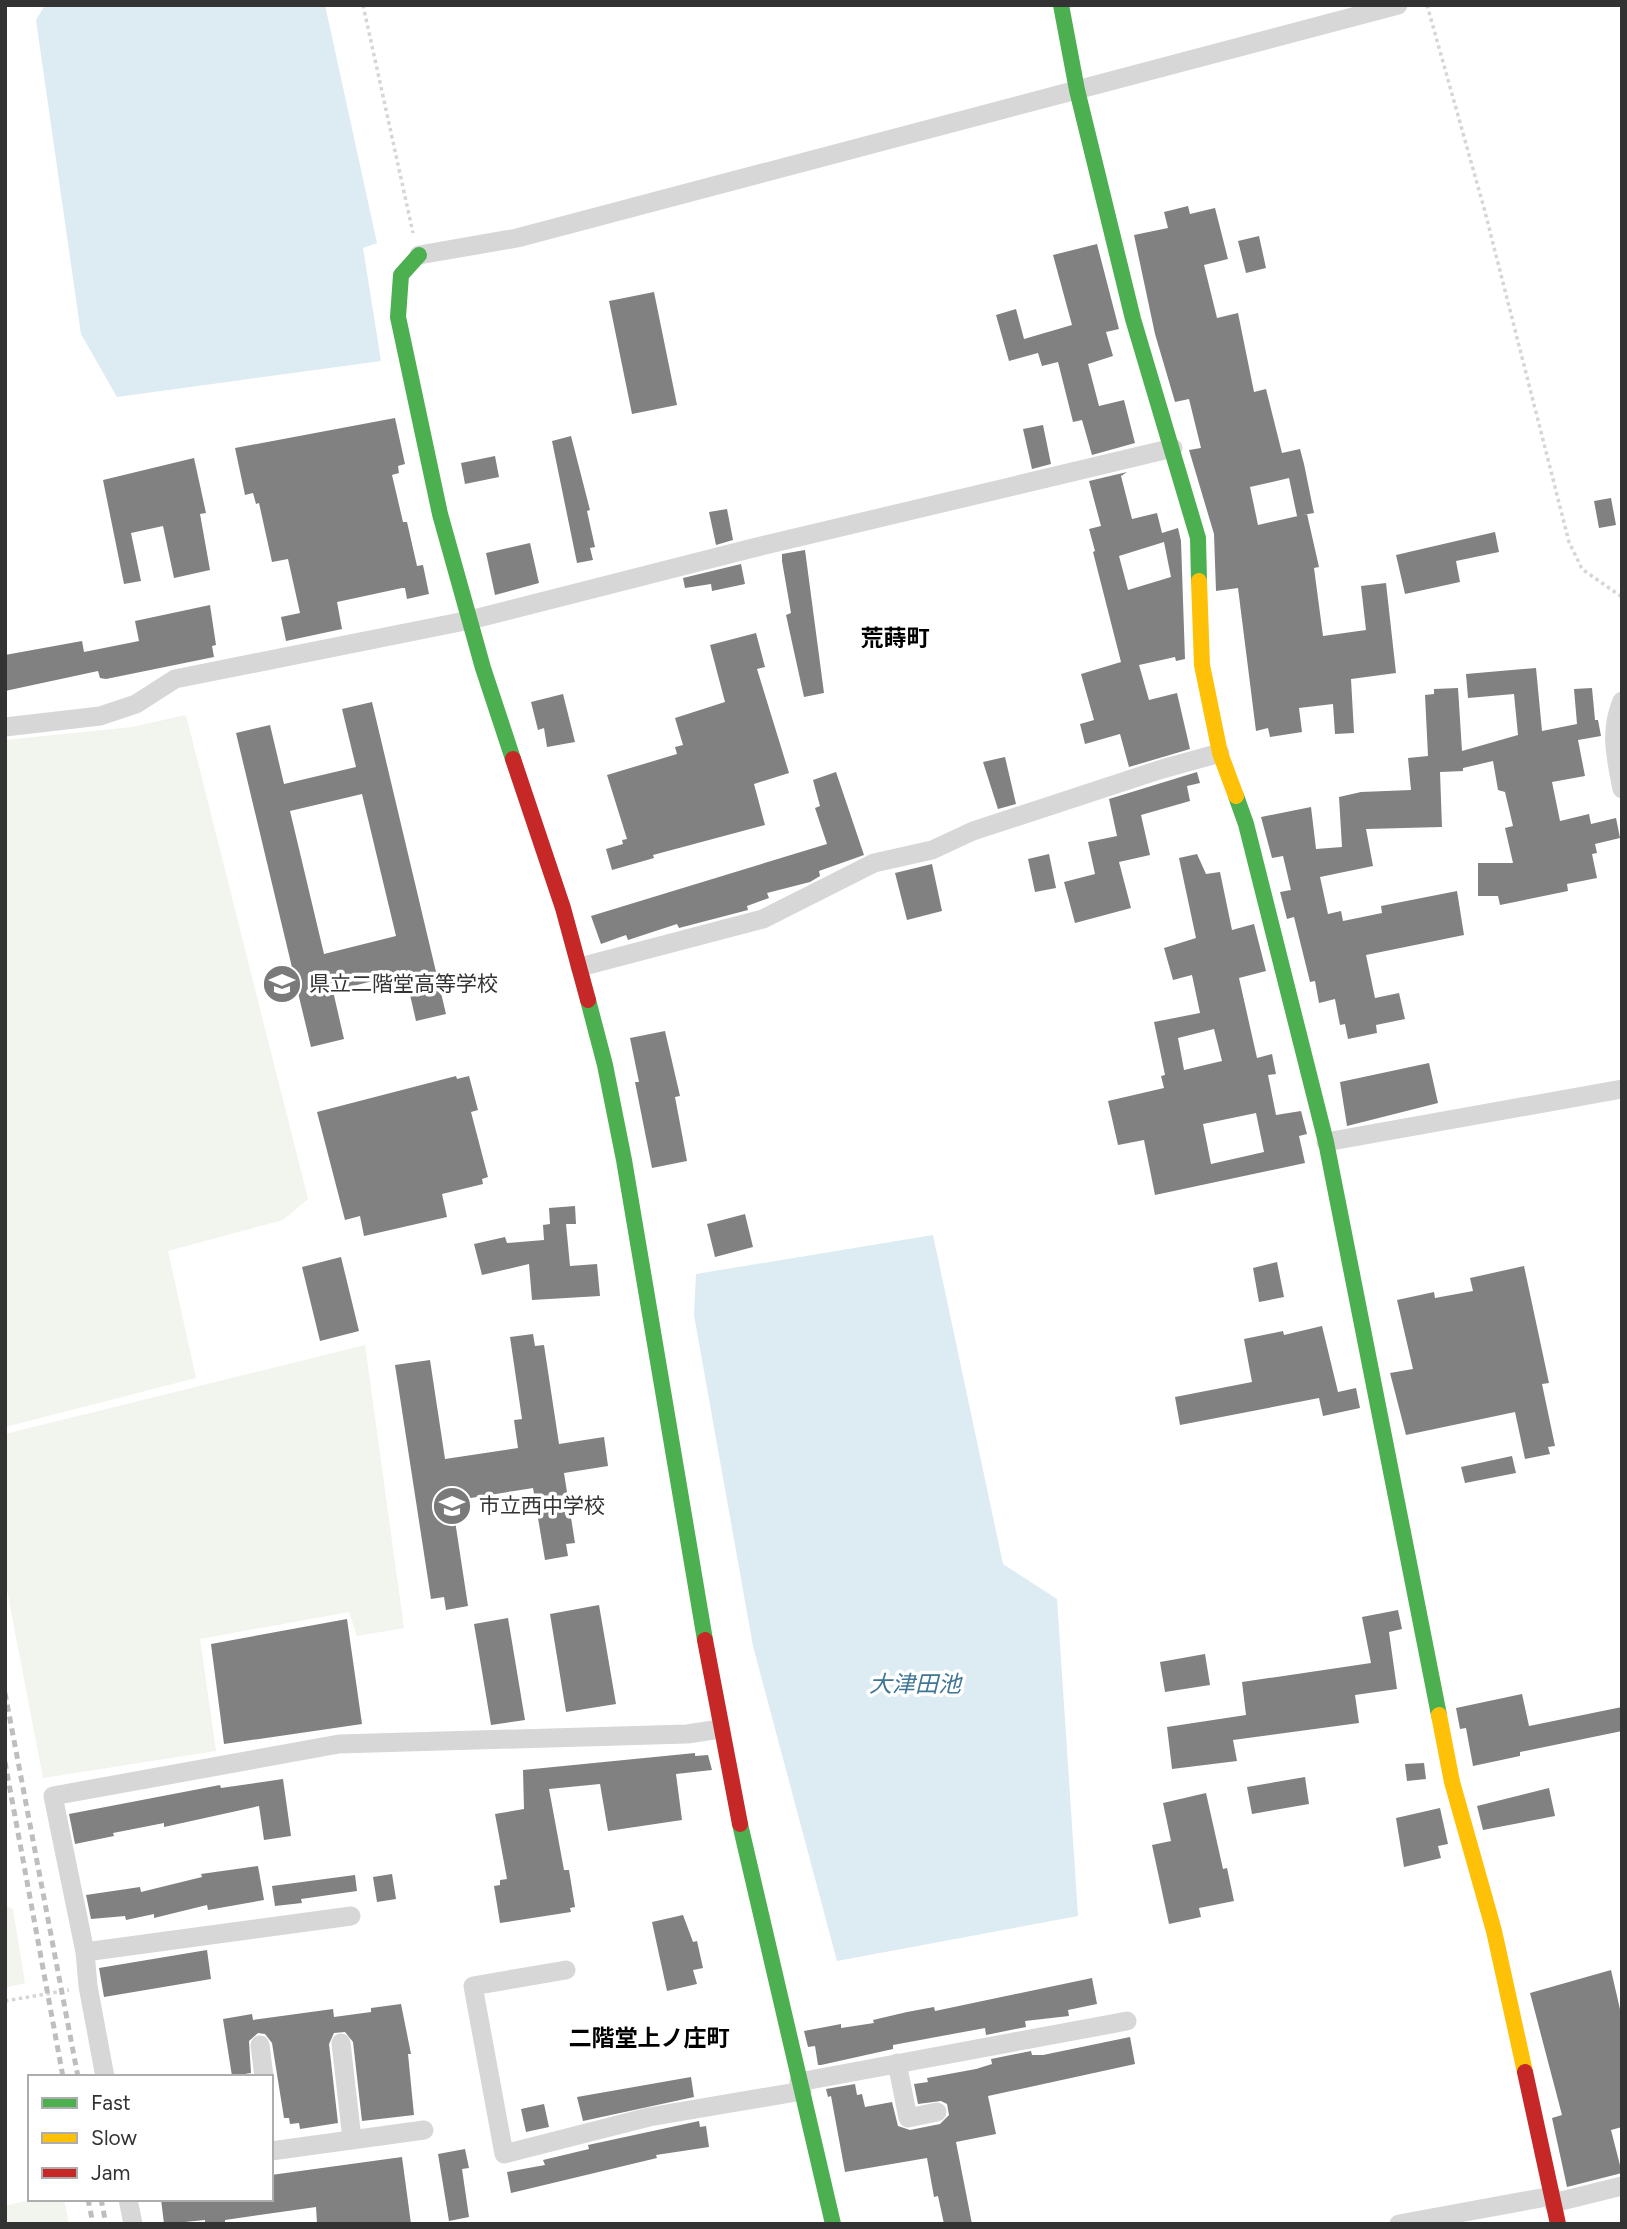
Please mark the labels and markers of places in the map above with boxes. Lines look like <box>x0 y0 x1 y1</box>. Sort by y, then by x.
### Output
school or university icon: 県立二階堂高等学校 <box>261 963 303 1005</box>
place label: 県立二階堂高等学校 <box>309 971 498 996</box>
school or university icon: 市立西中学校 <box>431 1485 473 1527</box>
place label: 市立西中学校 <box>479 1493 605 1518</box>

